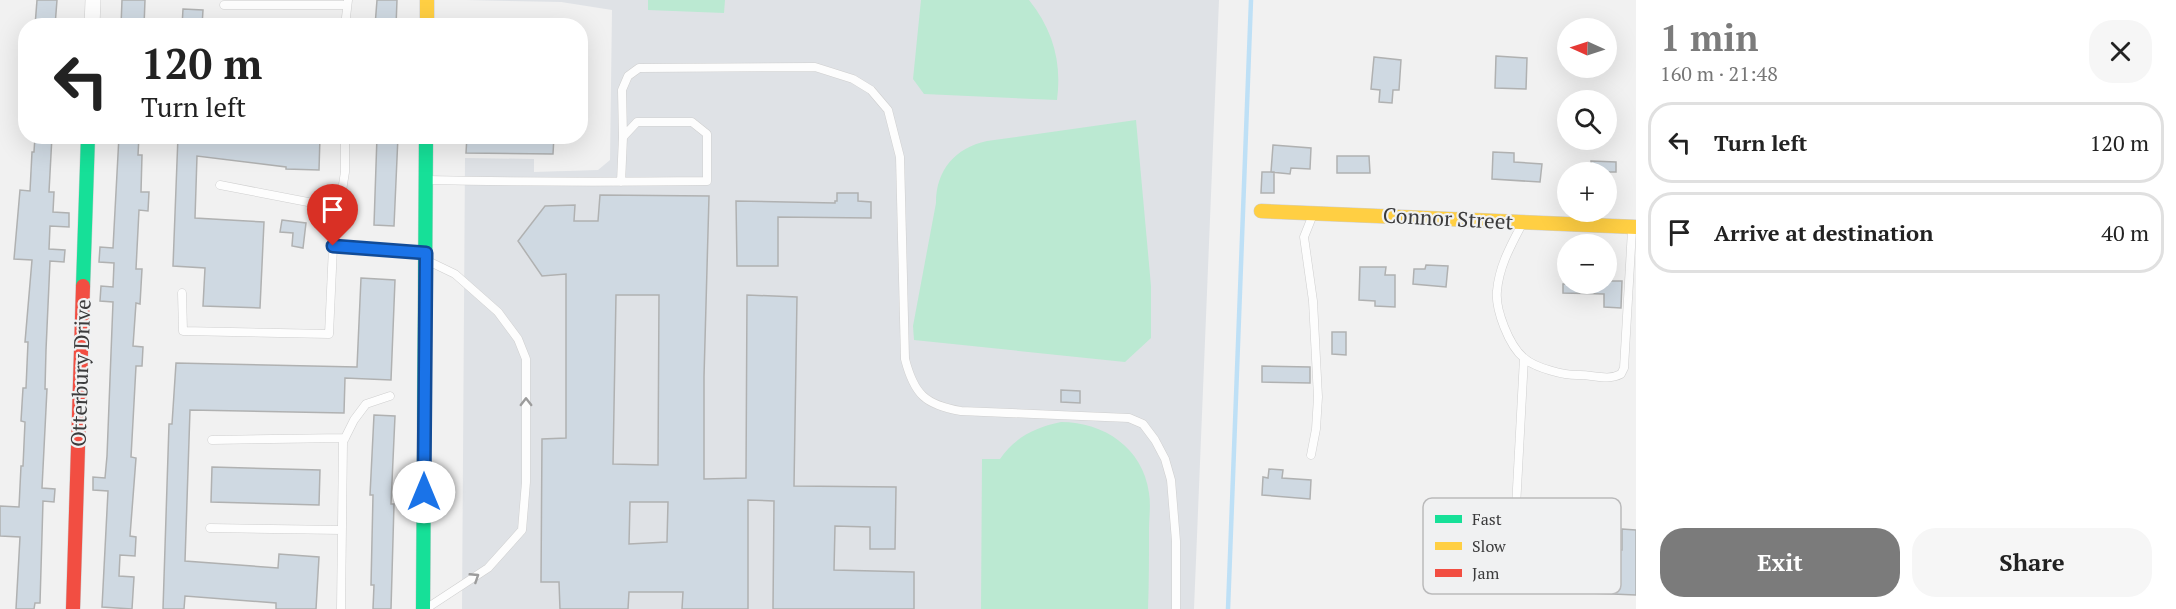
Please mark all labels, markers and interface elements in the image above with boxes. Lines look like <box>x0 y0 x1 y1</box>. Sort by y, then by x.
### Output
text: 1 min <box>1660 14 1758 61</box>
north arrow <box>1557 18 1617 78</box>
map controls <box>1557 18 1617 294</box>
button: close <box>2089 20 2152 83</box>
text: 120 m <box>141 35 262 91</box>
icon: left <box>42 42 120 120</box>
text: 160 m · 21:48 <box>1660 60 1778 87</box>
text: Turn left <box>141 89 246 125</box>
button: search <box>1557 90 1617 150</box>
icon: left <box>1663 126 1696 159</box>
text: Turn left <box>1714 128 1807 157</box>
text: 120 m <box>2089 128 2149 157</box>
button: + <box>1557 162 1617 222</box>
pin <box>307 184 358 246</box>
icon: arrive <box>316 193 349 226</box>
street label: Connor Street <box>1382 201 1514 235</box>
icon: arrive <box>1663 216 1696 249</box>
text: Arrive at destination <box>1714 218 1933 247</box>
text: 40 m <box>2101 218 2149 247</box>
button: − <box>1557 234 1617 294</box>
street label: Otterbury Drive <box>63 299 97 447</box>
one-way arrow <box>520 397 532 406</box>
position arrow <box>392 460 456 524</box>
legend <box>1423 498 1621 594</box>
text: Fast <box>1472 508 1502 530</box>
button: Exit <box>1660 528 1900 597</box>
button: Share <box>1912 528 2152 597</box>
text: Slow <box>1472 535 1506 557</box>
text: Jam <box>1472 562 1500 584</box>
one-way arrow <box>468 573 479 584</box>

